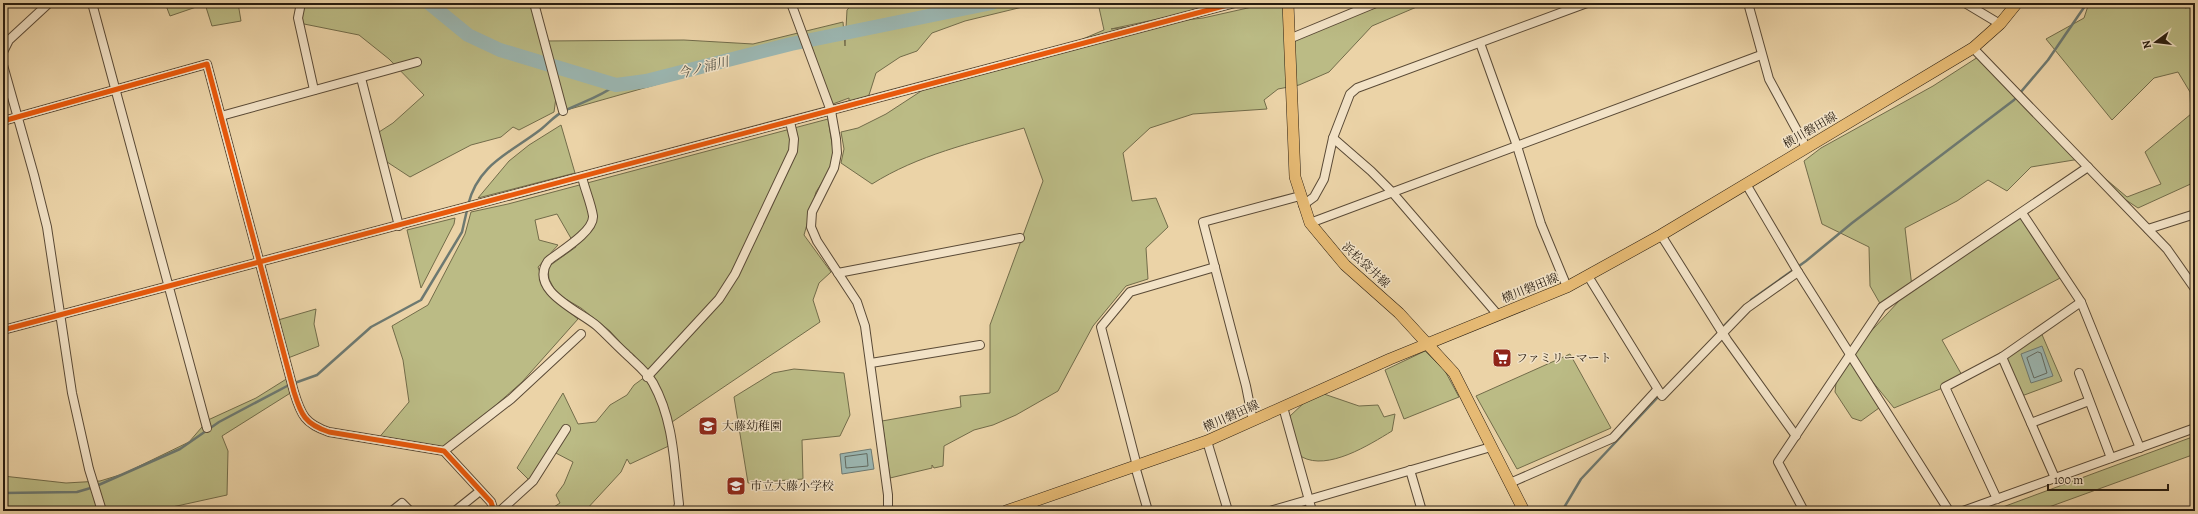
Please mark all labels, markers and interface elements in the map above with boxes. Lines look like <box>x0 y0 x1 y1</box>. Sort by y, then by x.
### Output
north arrow <box>2136 22 2176 62</box>
text: N <box>2139 39 2155 50</box>
water label: 今ノ浦川 <box>676 52 732 82</box>
street label: 横川磐田線 <box>1780 108 1840 152</box>
street label: 浜松袋井線 <box>1339 239 1393 291</box>
street label: 横川磐田線 <box>1499 269 1561 307</box>
supermarket icon: ファミリーマート <box>1491 347 1513 369</box>
place label: ファミリーマート <box>1516 350 1612 366</box>
street label: 横川磐田線 <box>1200 396 1262 436</box>
school or university icon: 大藤幼稚園 <box>697 415 719 437</box>
place label: 大藤幼稚園 <box>722 418 782 434</box>
scale bar <box>2048 466 2168 492</box>
text: 100 m <box>2054 472 2083 488</box>
school or university icon: 市立大藤小学校 <box>725 475 747 497</box>
place label: 市立大藤小学校 <box>750 478 834 494</box>

